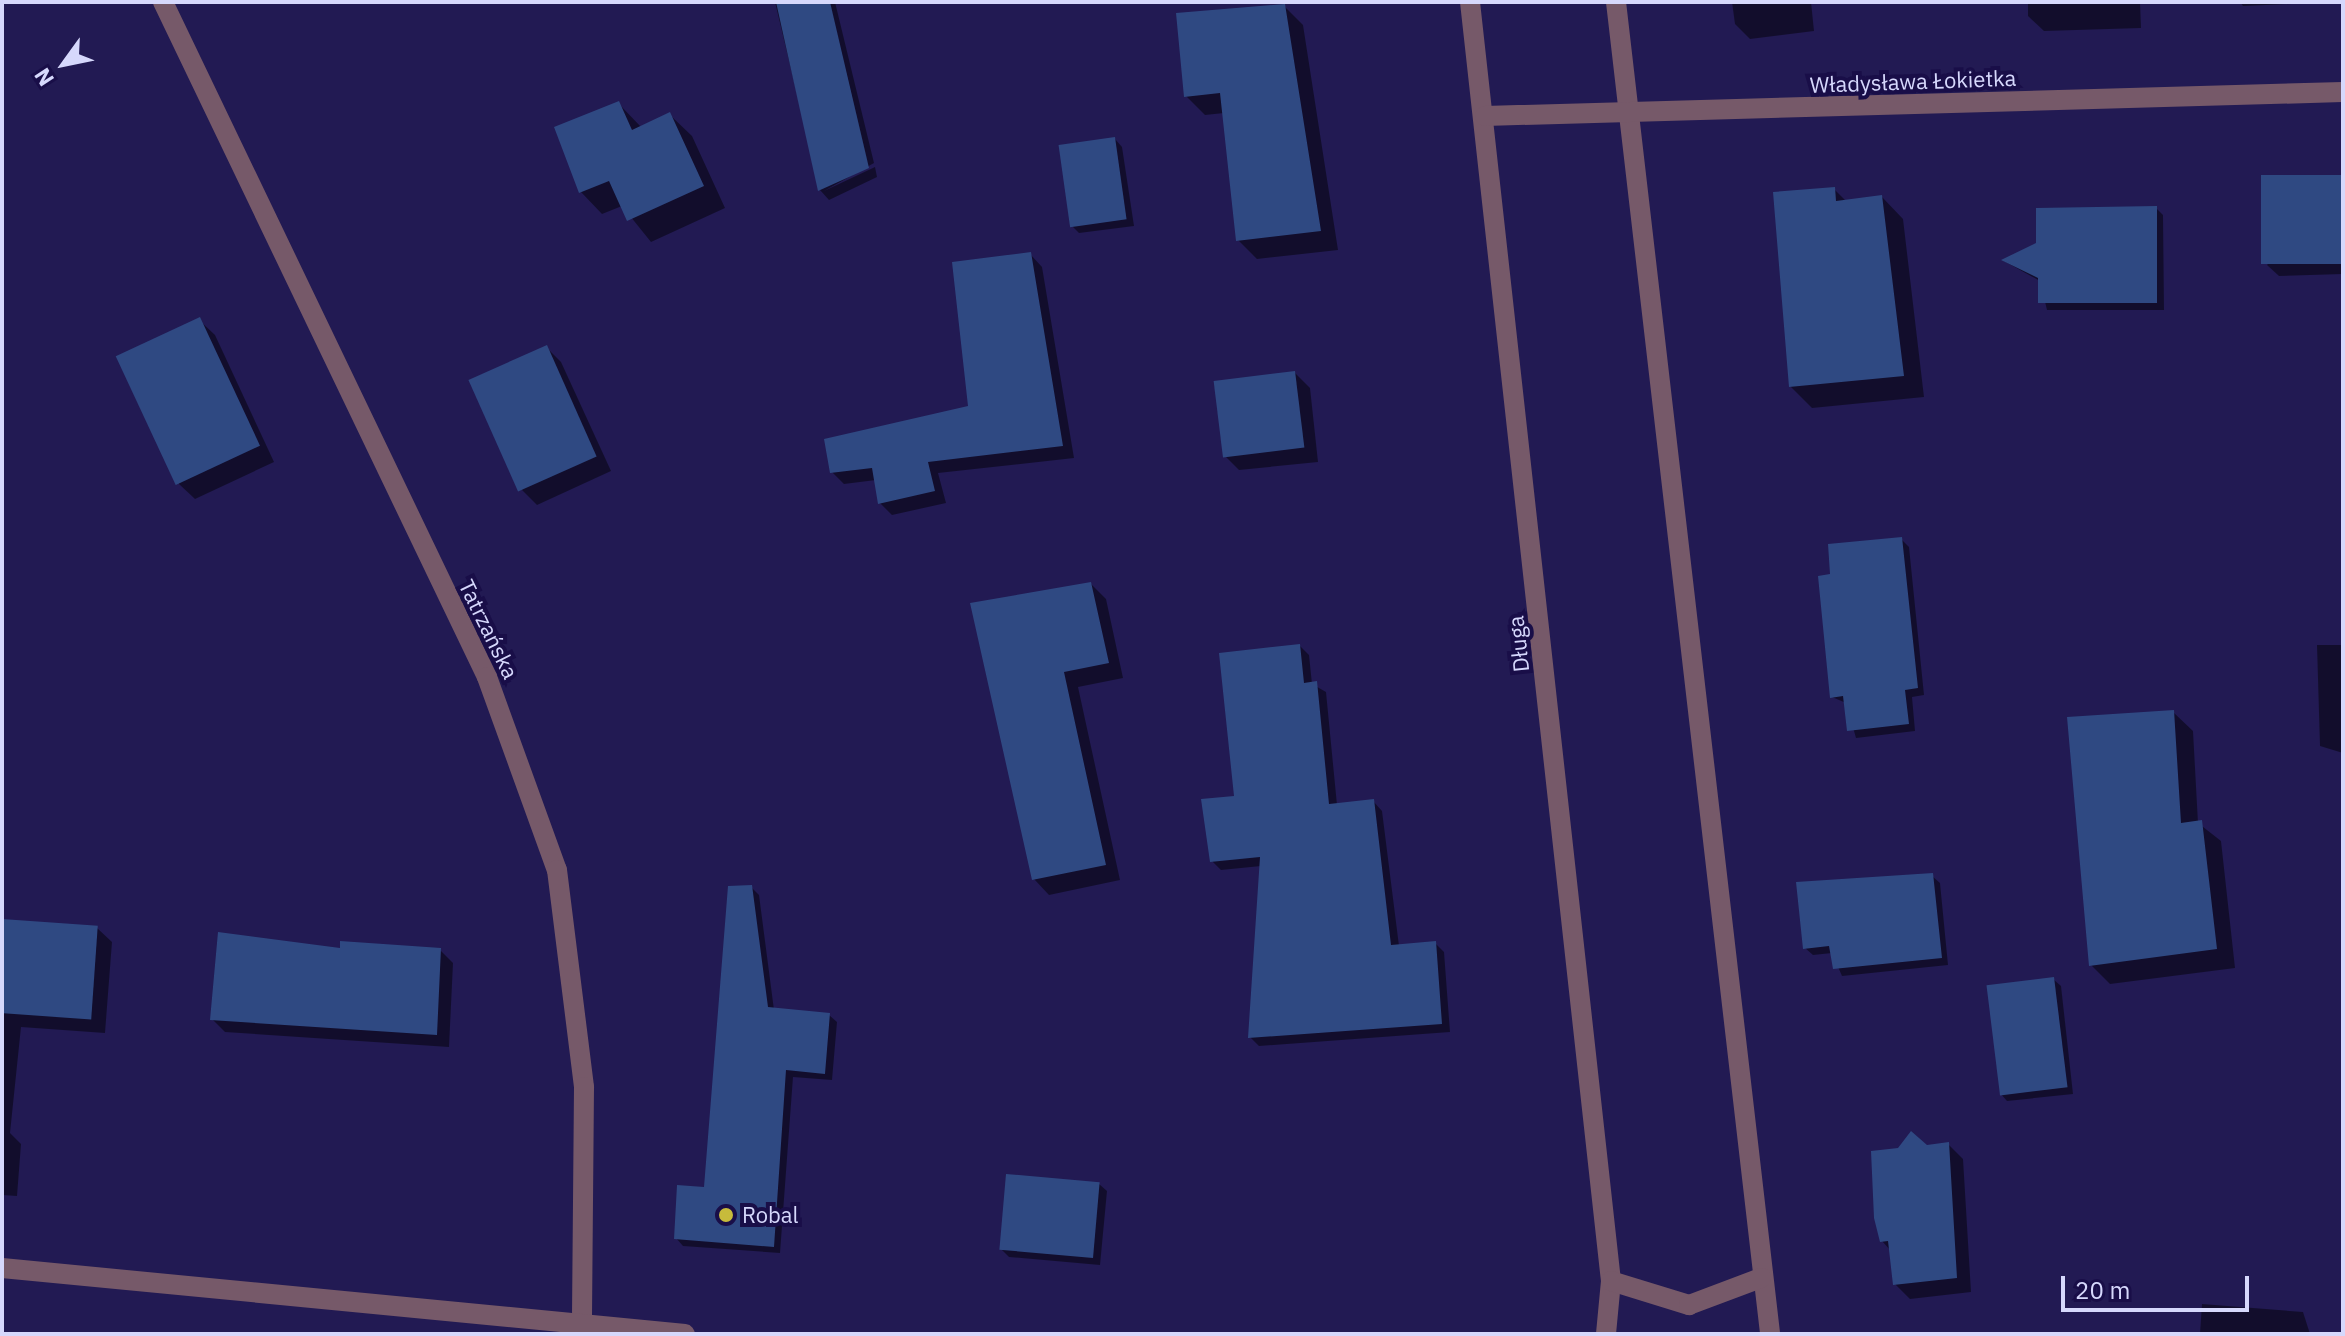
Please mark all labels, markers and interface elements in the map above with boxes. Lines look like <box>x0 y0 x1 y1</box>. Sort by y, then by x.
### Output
north arrow <box>24 24 104 104</box>
text: N <box>27 63 60 92</box>
street label: Władysława Łokietka <box>1809 64 2017 98</box>
street label: Tatrzańska <box>454 575 524 683</box>
street label: Długa <box>1502 614 1534 674</box>
place label: Robal <box>742 1202 799 1228</box>
marker: Robal <box>717 1206 735 1224</box>
scale bar <box>2065 1260 2253 1310</box>
text: 20 m <box>2075 1274 2130 1306</box>

